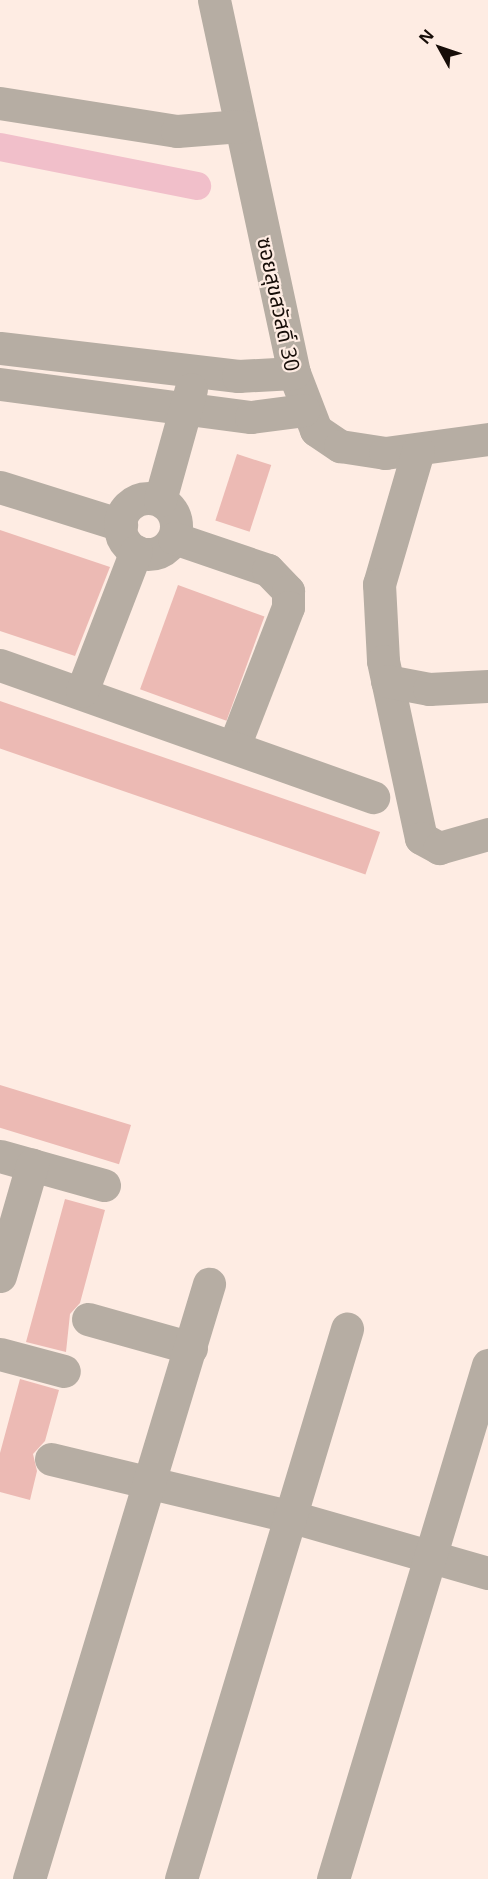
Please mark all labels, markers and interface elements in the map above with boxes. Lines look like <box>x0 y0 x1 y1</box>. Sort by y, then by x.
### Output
north arrow <box>410 18 470 78</box>
text: N <box>414 24 439 48</box>
street label: ซอยสุขสวัสดิ์ 30 <box>252 235 306 373</box>

